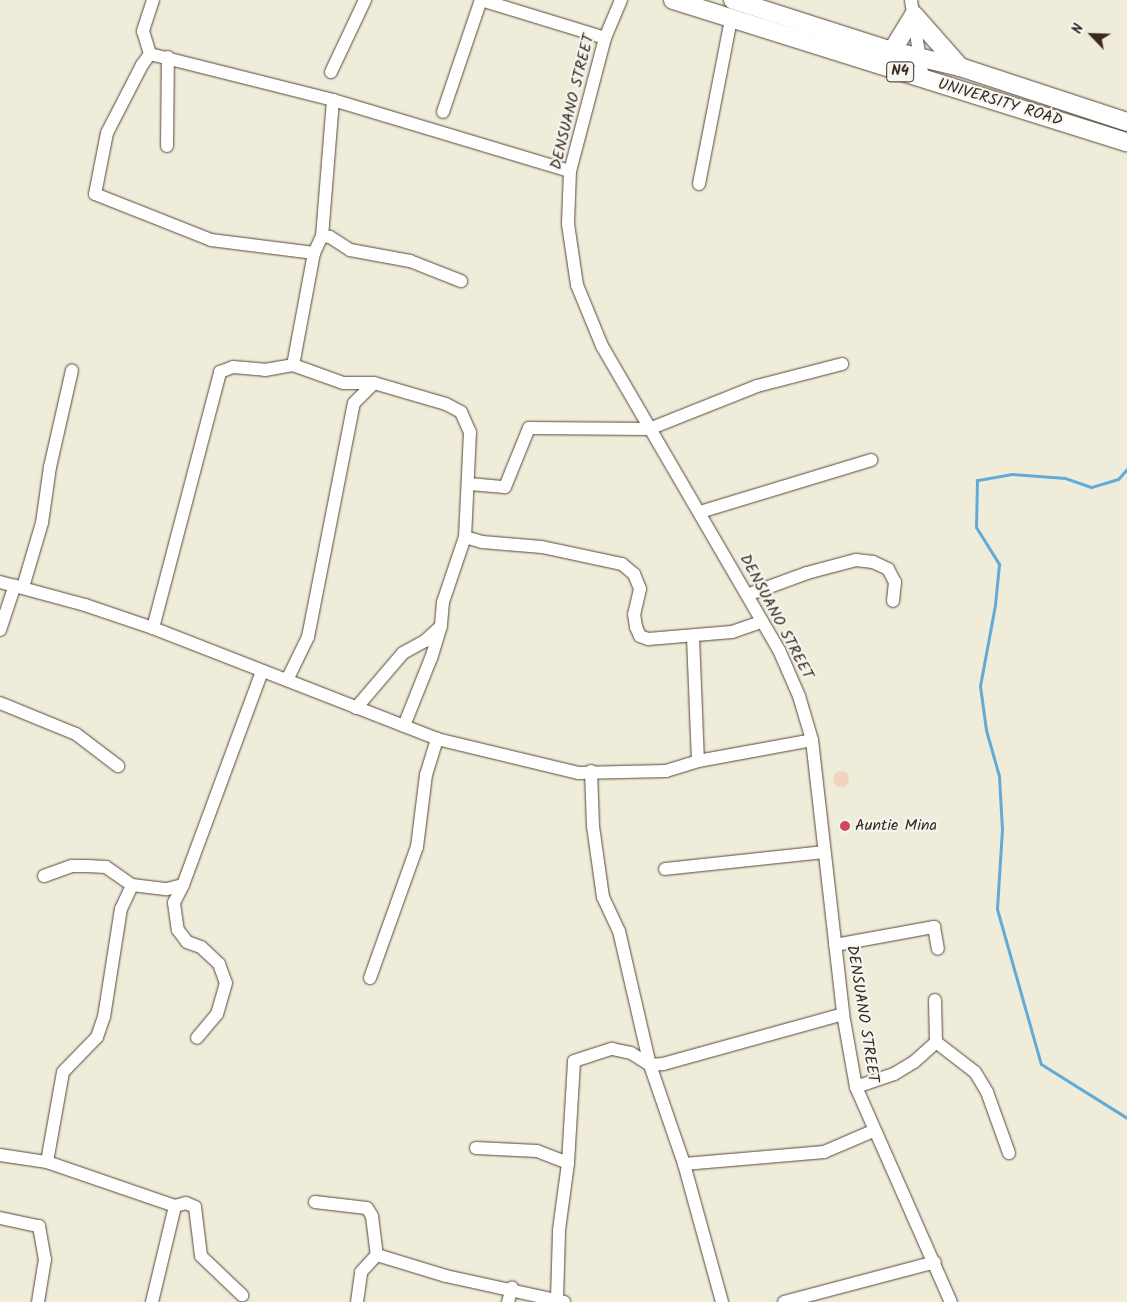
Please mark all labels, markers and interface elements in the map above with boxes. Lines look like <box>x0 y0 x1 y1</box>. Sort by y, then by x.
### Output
north arrow <box>1067 10 1117 60</box>
text: N <box>1066 20 1090 37</box>
street label: DENSUANO STREET <box>547 32 599 172</box>
road number: N4 <box>885 60 915 84</box>
street label: UNIVERSITY ROAD <box>935 75 1065 131</box>
street label: DENSUANO STREET <box>735 551 817 683</box>
place label: Auntie Mina <box>855 816 937 836</box>
marker: Auntie Mina <box>839 820 851 832</box>
street label: DENSUANO STREET <box>842 944 882 1084</box>

